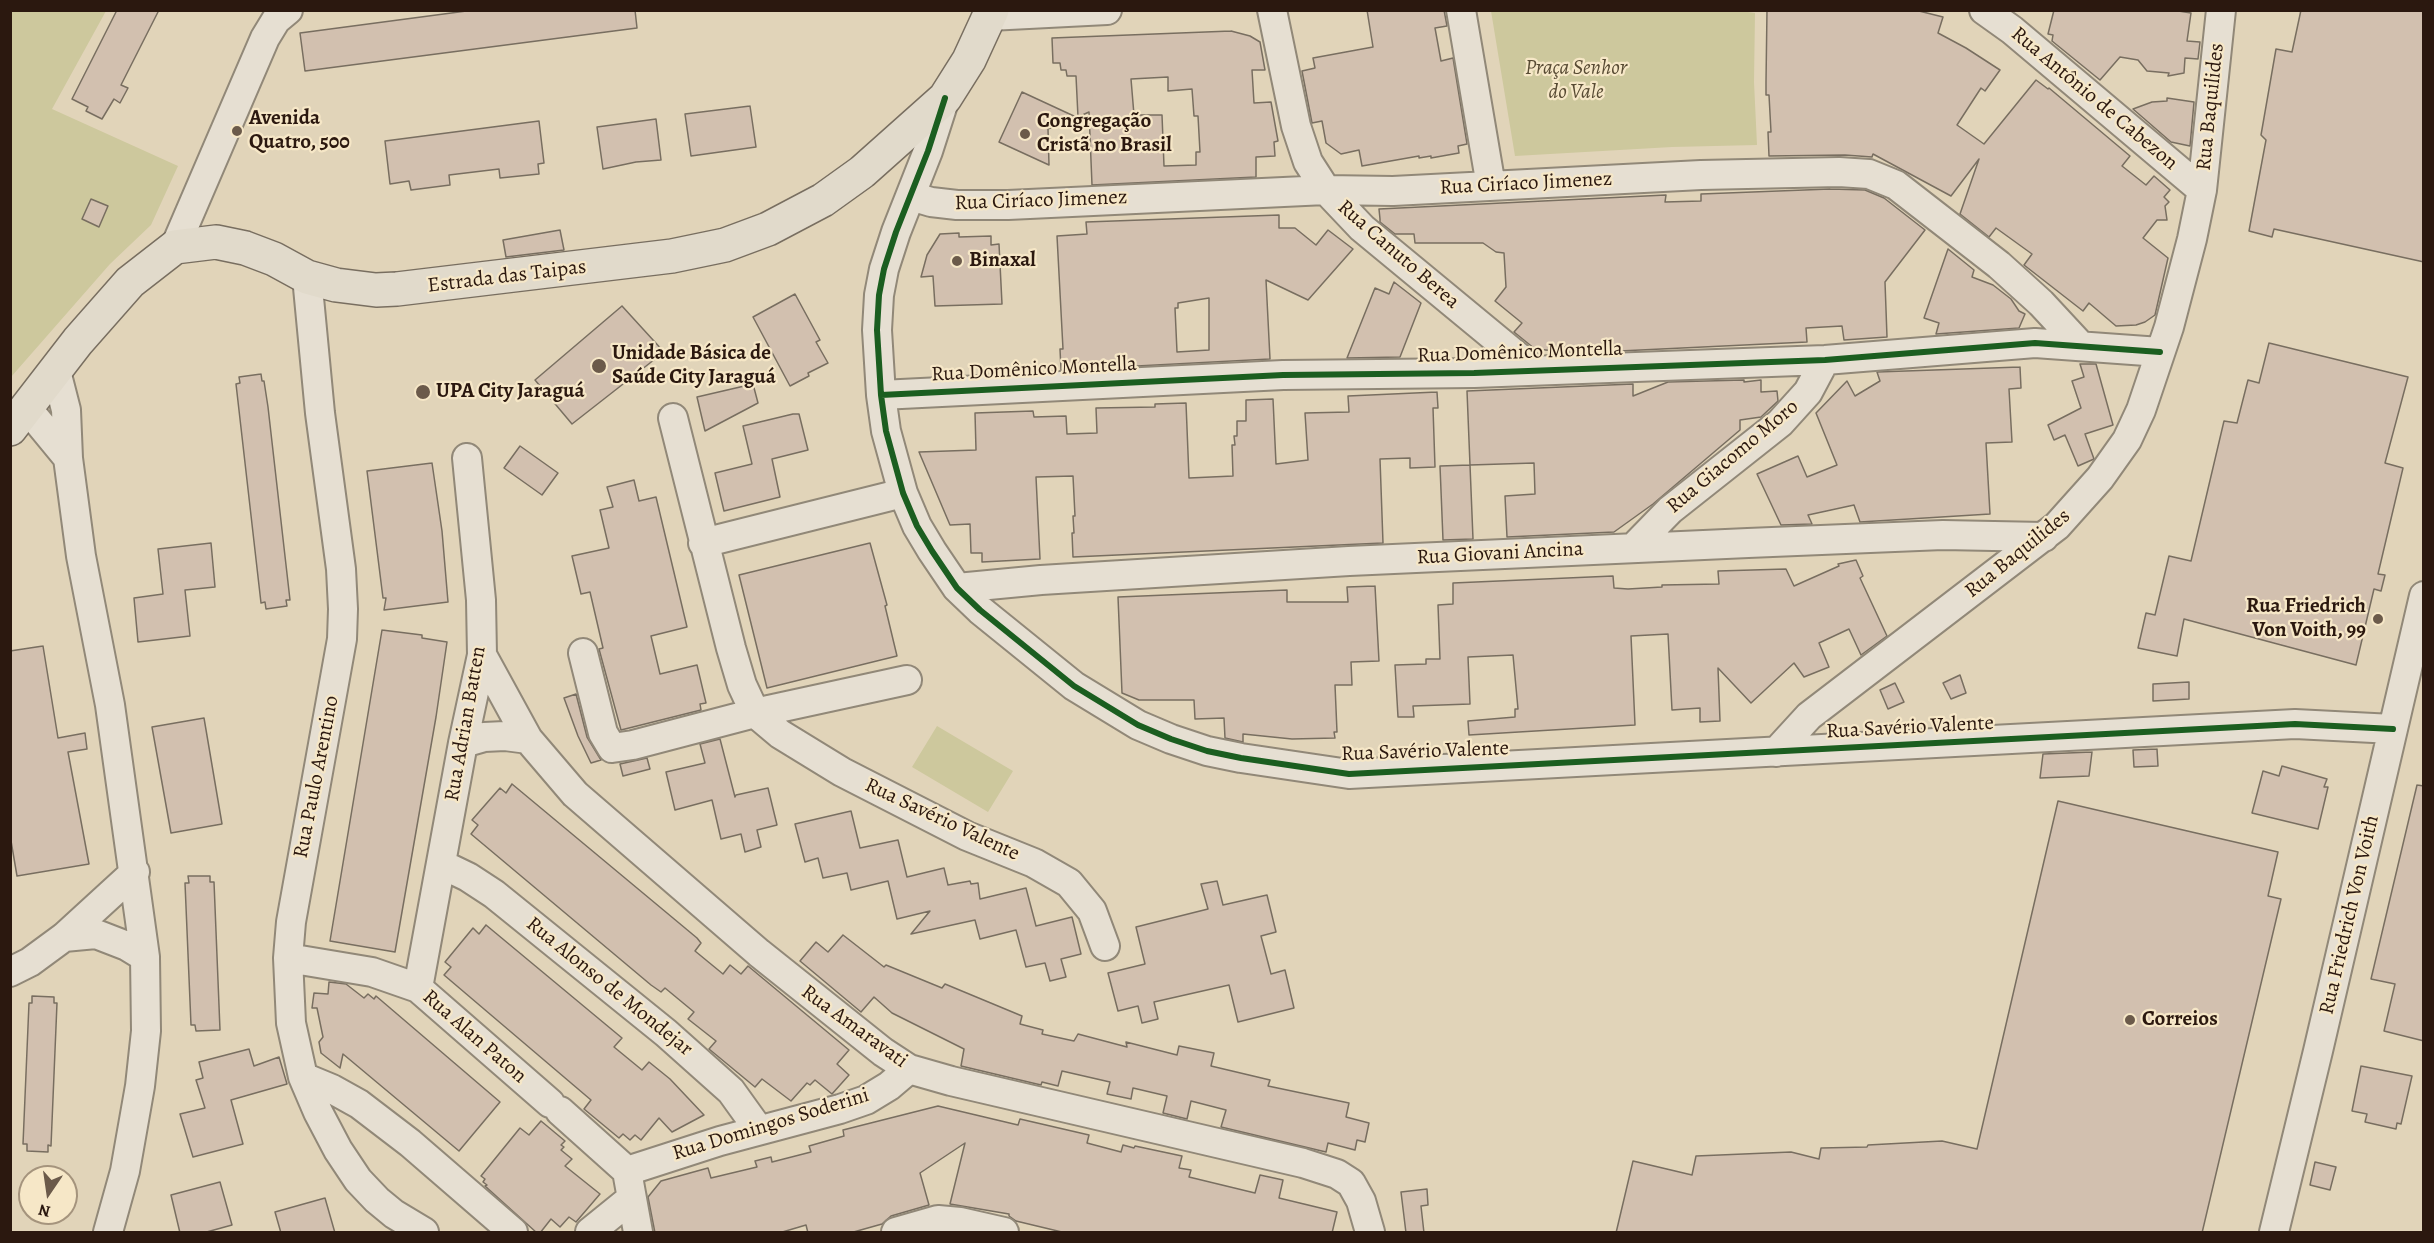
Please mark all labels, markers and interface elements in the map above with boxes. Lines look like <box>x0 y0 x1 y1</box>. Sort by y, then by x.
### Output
street label: Rua Antônio de Cabezon <box>2006 22 2182 176</box>
street label: Rua Baquilides <box>2192 42 2230 172</box>
park label: Praça Senhor do Vale <box>1525 56 1627 106</box>
place label: Avenida Quatro, 500 <box>249 106 350 156</box>
place label: Congregação Cristã no Brasil <box>1037 109 1172 159</box>
marker: Avenida Quatro, 500 <box>230 124 244 138</box>
marker: Congregação Cristã no Brasil <box>1018 127 1032 141</box>
street label: Rua Ciríaco Jimenez <box>1439 167 1613 201</box>
street label: Rua Ciríaco Jimenez <box>954 185 1128 217</box>
street label: Rua Canuto Berea <box>1332 195 1464 315</box>
place label: Binaxal <box>969 248 1036 274</box>
marker: Binaxal <box>950 254 964 268</box>
street label: Estrada das Taipas <box>426 255 588 299</box>
street label: Rua Domênico Montella <box>1417 337 1623 369</box>
place label: Unidade Básica de Saúde City Jaraguá <box>612 341 776 391</box>
street label: Rua Domênico Montella <box>931 352 1137 388</box>
marker: Unidade Básica de Saúde City Jaraguá <box>590 357 608 375</box>
place label: UPA City Jaraguá <box>436 379 584 405</box>
marker: UPA City Jaraguá <box>414 383 432 401</box>
street label: Rua Giacomo Moro <box>1662 395 1804 519</box>
street label: Rua Baquilides <box>1960 504 2076 604</box>
street label: Rua Giovani Ancina <box>1416 537 1584 571</box>
place label: Rua Friedrich Von Voith, 99 <box>2246 594 2366 644</box>
marker: Rua Friedrich Von Voith, 99 <box>2371 612 2385 626</box>
street label: Rua Adrian Batten <box>440 644 492 804</box>
street label: Rua Paulo Arentino <box>289 694 345 860</box>
street label: Rua Savério Valente <box>1826 711 1994 745</box>
street label: Rua Savério Valente <box>1341 736 1509 768</box>
street label: Rua Savério Valente <box>861 773 1023 867</box>
street label: Rua Friedrich Von Voith <box>2315 813 2385 1017</box>
street label: Rua Alonso de Mondejar <box>520 912 698 1062</box>
street label: Rua Amaravati <box>796 980 912 1074</box>
street label: Rua Alan Paton <box>417 985 531 1089</box>
place label: Correios <box>2142 1007 2218 1033</box>
marker: Correios <box>2123 1013 2137 1027</box>
street label: Rua Domingos Soderini <box>670 1083 872 1167</box>
north arrow <box>18 1165 78 1225</box>
text: N <box>36 1199 53 1223</box>

